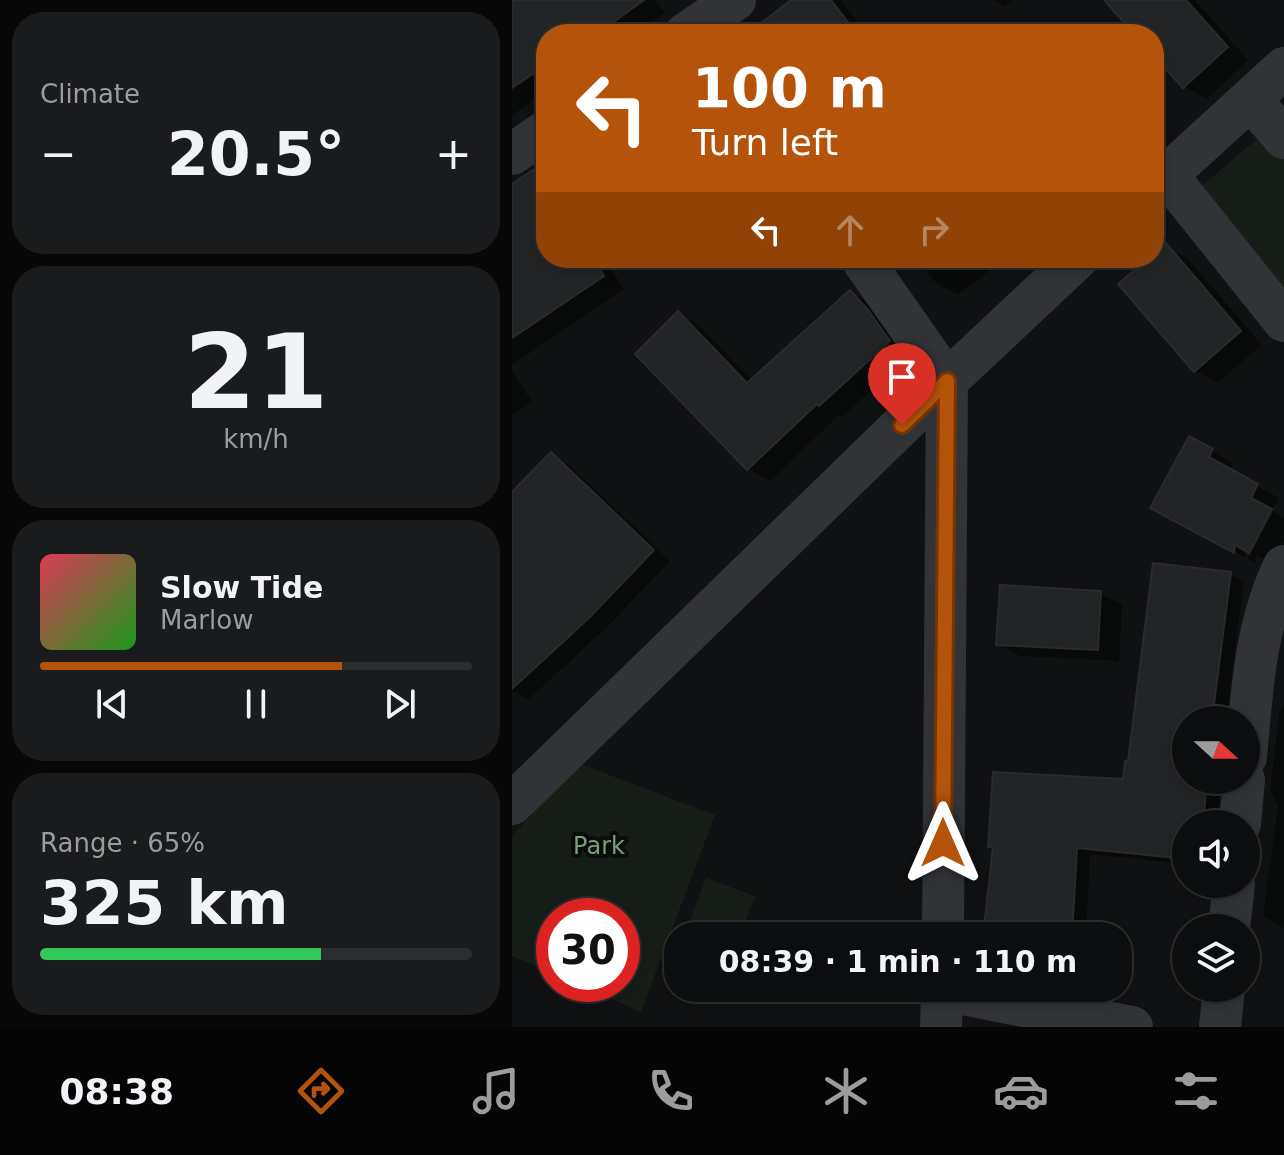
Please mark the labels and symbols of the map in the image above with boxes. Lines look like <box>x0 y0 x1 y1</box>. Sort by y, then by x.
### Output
pin <box>868 343 936 425</box>
north arrow <box>1172 706 1260 794</box>
position arrow <box>901 801 985 885</box>
park label: Park <box>573 832 625 860</box>
speed limit sign: 30 <box>536 898 640 1002</box>

